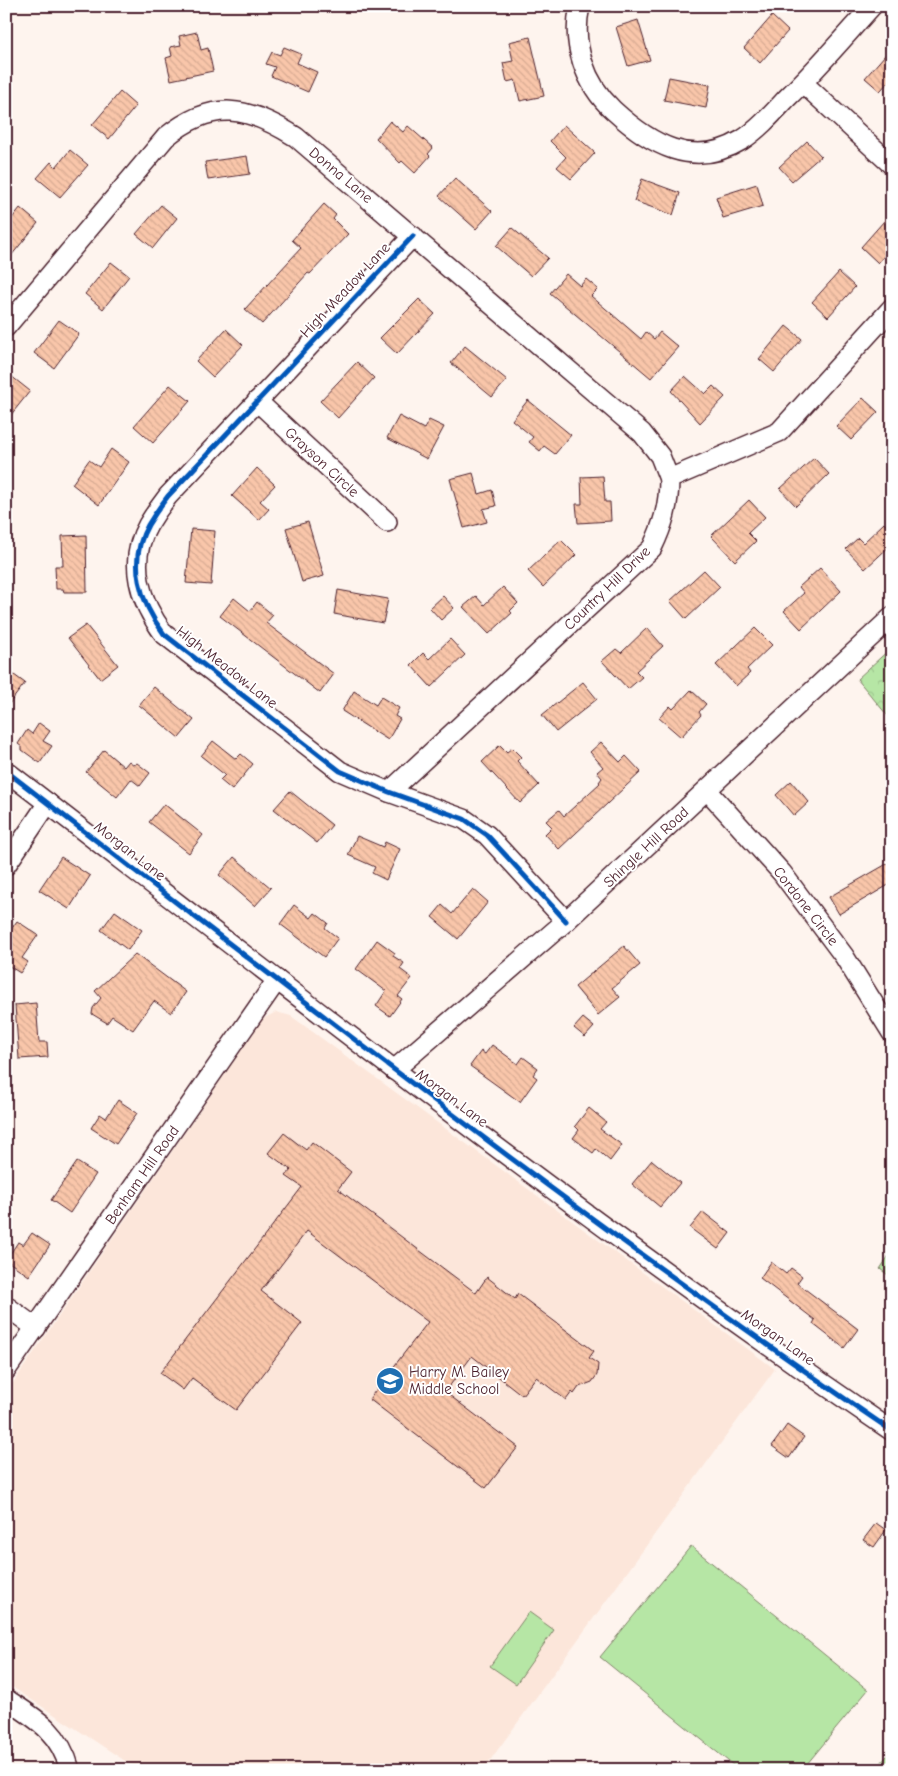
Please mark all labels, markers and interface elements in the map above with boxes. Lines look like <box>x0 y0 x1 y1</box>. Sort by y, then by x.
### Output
street label: Donna Lane <box>306 143 377 207</box>
street label: High Meadow Lane <box>296 238 394 341</box>
street label: Grayson Circle <box>281 423 363 501</box>
street label: Country Hill Drive <box>560 542 654 634</box>
street label: High Meadow Lane <box>173 622 282 712</box>
street label: Shingle Hill Road <box>600 803 692 891</box>
street label: Morgan Lane <box>91 817 170 885</box>
street label: Cordone Circle <box>770 863 843 950</box>
street label: Morgan Lane <box>412 1065 492 1131</box>
street label: Benham Hill Road <box>101 1122 183 1228</box>
street label: Morgan Lane <box>738 1305 819 1369</box>
place label: Harry M. Bailey Middle School <box>409 1363 509 1398</box>
school or university icon: Harry M. Bailey Middle School <box>375 1366 405 1396</box>

